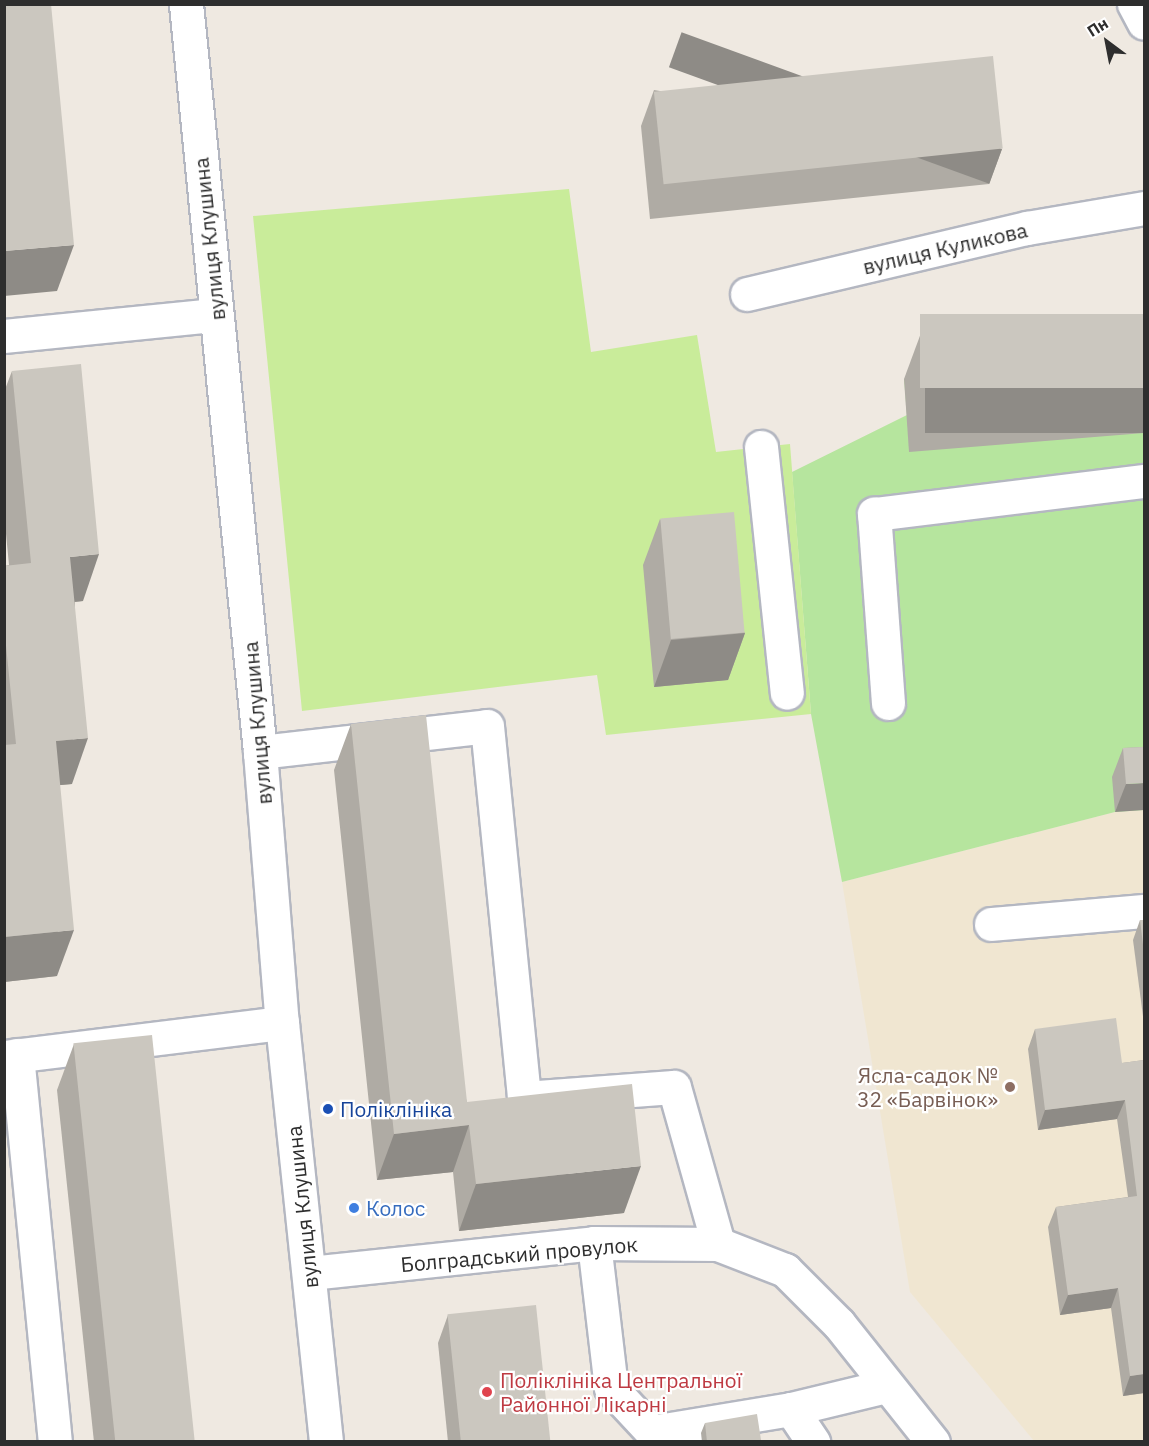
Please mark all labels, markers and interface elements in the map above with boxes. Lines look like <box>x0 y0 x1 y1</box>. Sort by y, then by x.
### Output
north arrow <box>1077 12 1137 72</box>
text: Пн <box>1083 13 1112 41</box>
street label: вулиця Клушина <box>188 156 230 322</box>
street label: вулиця Куликова <box>860 217 1030 279</box>
street label: вулиця Клушина <box>237 640 277 806</box>
place label: Ясла-садок № 32 «Барвінок» <box>857 1062 998 1112</box>
marker: Ясла-садок № 32 «Барвінок» <box>1003 1080 1017 1094</box>
place label: Поліклініка <box>340 1096 452 1122</box>
marker: Поліклініка <box>321 1102 335 1116</box>
street label: вулиця Клушина <box>281 1124 323 1290</box>
place label: Колос <box>366 1195 425 1221</box>
marker: Колос <box>347 1201 361 1215</box>
street label: Болградський провулок <box>399 1231 639 1277</box>
place label: Поліклініка Центральної Районної Лікарні <box>500 1367 742 1417</box>
marker: Поліклініка Центральної Районної Лікарні <box>478 1383 496 1401</box>

